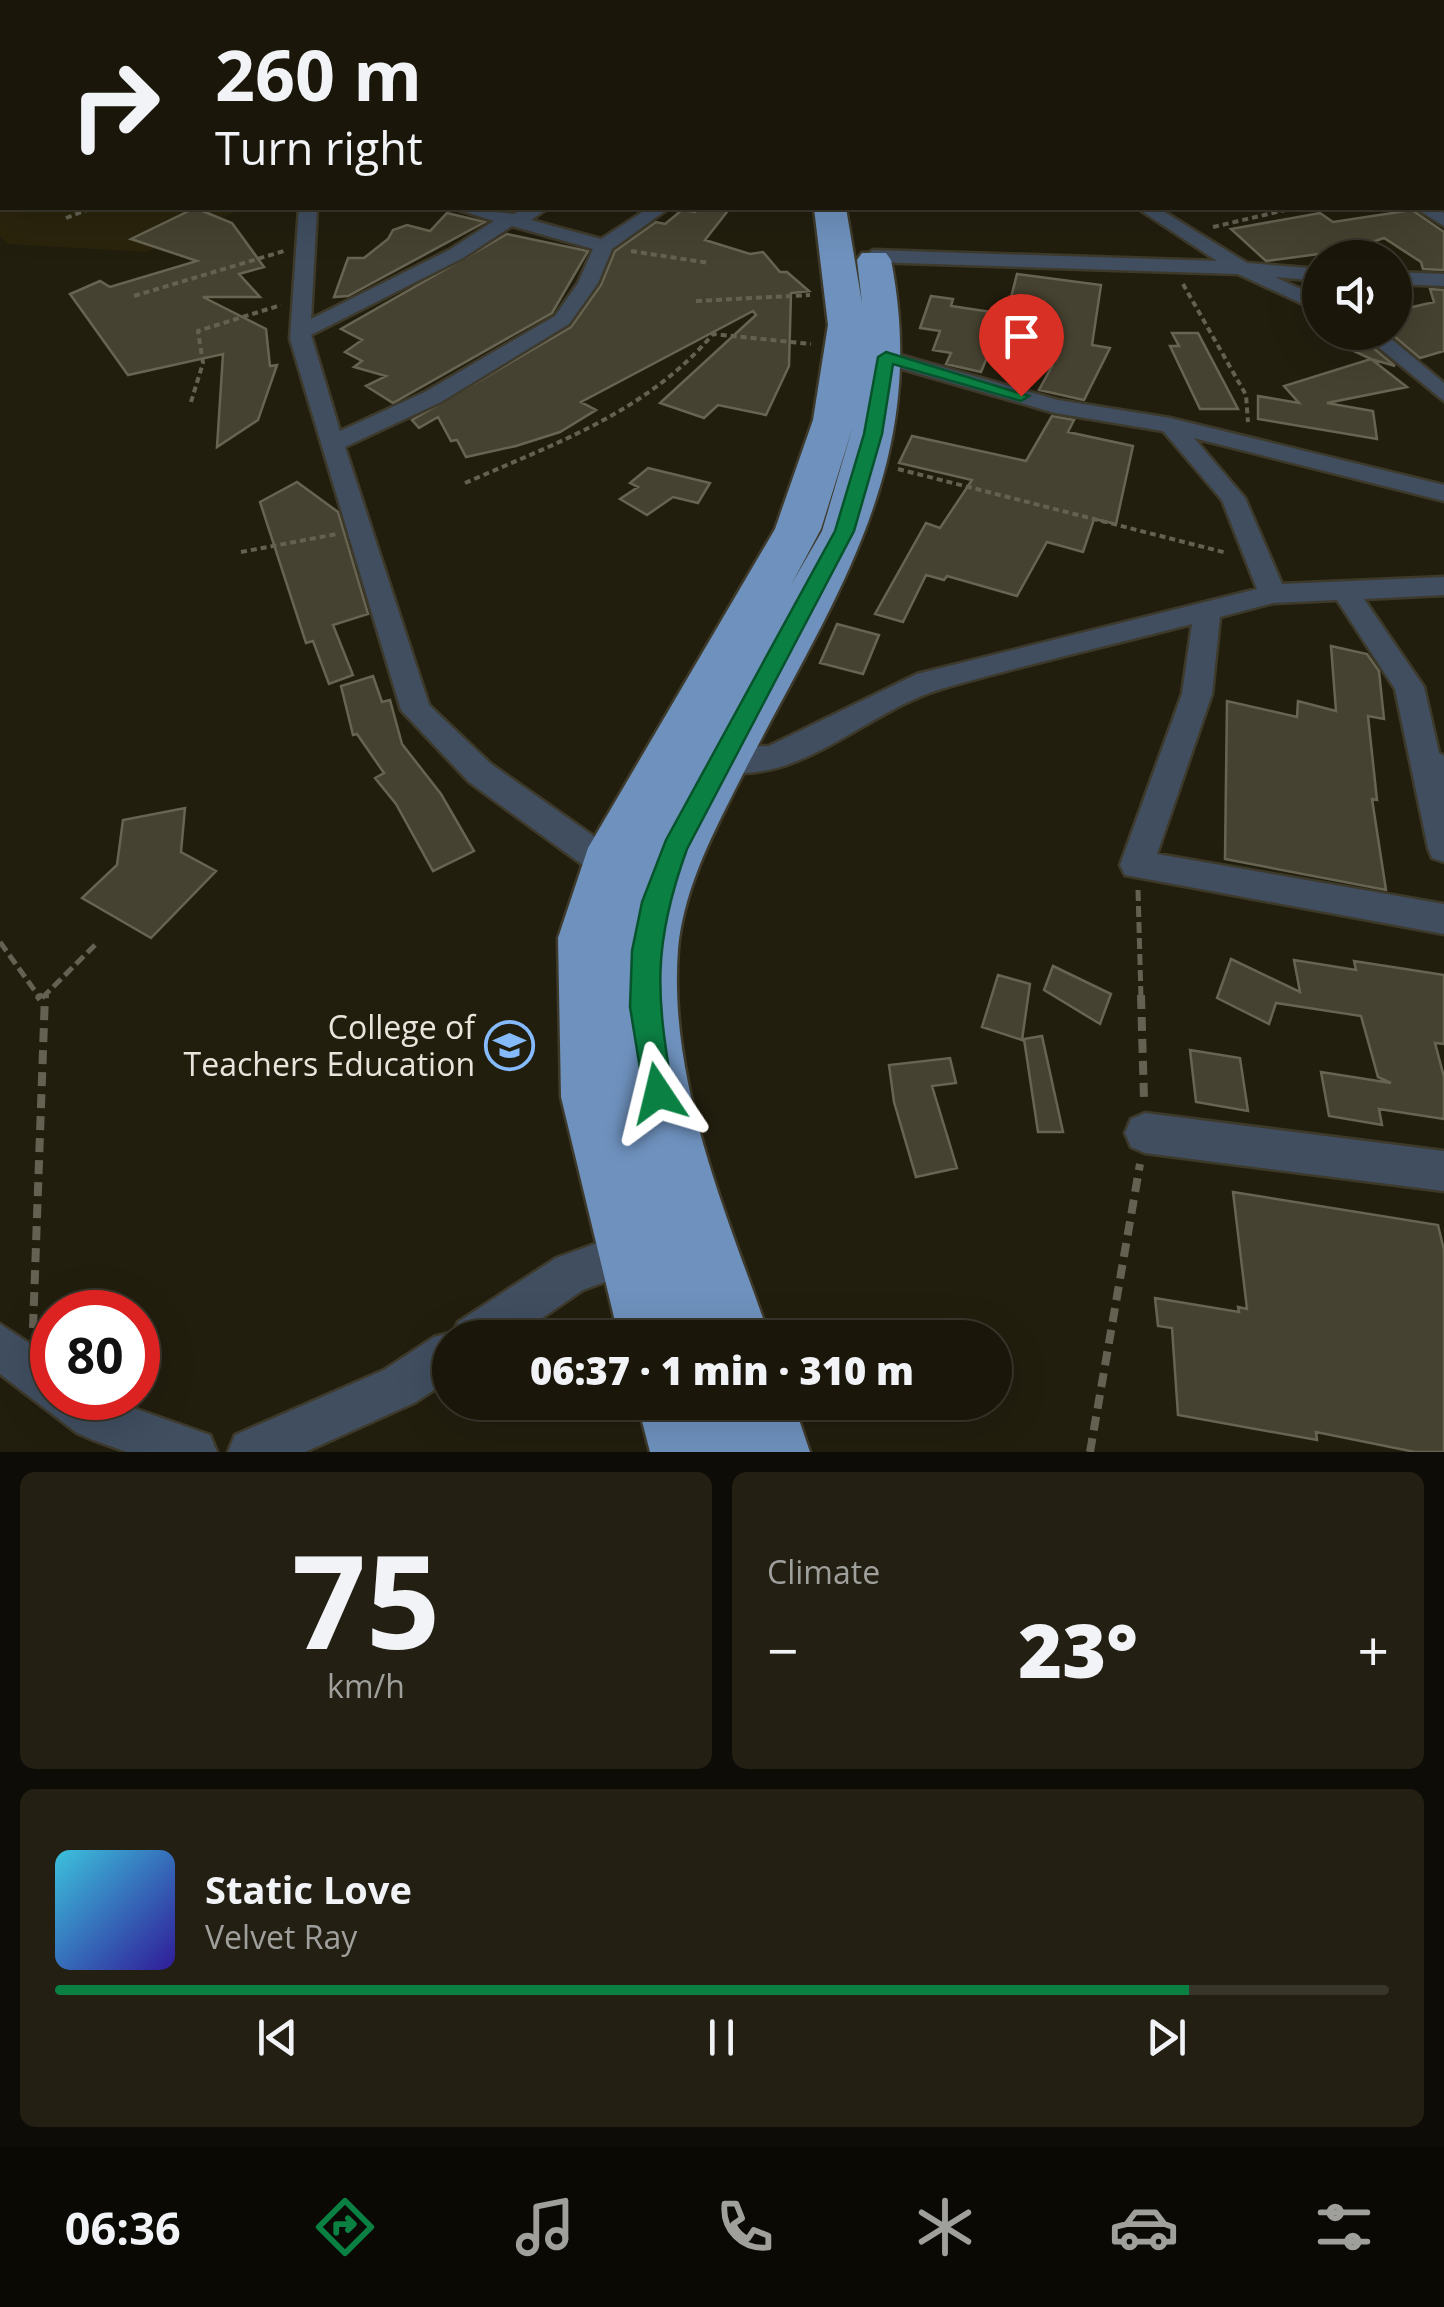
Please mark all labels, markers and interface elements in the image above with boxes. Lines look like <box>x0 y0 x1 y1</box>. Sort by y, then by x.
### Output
text: 260 m <box>215 26 422 122</box>
icon: right <box>50 40 180 170</box>
text: Turn right <box>215 117 423 178</box>
map controls <box>1302 240 1412 350</box>
button: sound <box>1302 240 1412 350</box>
pin <box>979 294 1064 397</box>
icon: arrive <box>994 309 1049 364</box>
place label: College of Teachers Education <box>184 1005 477 1085</box>
school or university icon: College of Teachers Education <box>484 1020 536 1072</box>
position arrow <box>606 1041 710 1145</box>
speed limit sign: 80 <box>30 1290 160 1420</box>
text: 06:37 · 1 min · 310 m <box>530 1344 914 1396</box>
text: 75 <box>292 1510 440 1687</box>
text: Climate <box>767 1550 880 1593</box>
text: 23° <box>1018 1598 1138 1700</box>
text: − <box>767 1612 798 1687</box>
text: + <box>1358 1612 1389 1687</box>
text: km/h <box>327 1664 405 1707</box>
text: Static Love <box>205 1863 412 1915</box>
text: Velvet Ray <box>205 1915 357 1958</box>
icon: previous <box>250 2010 305 2065</box>
icon: pause <box>694 2010 749 2065</box>
icon: next <box>1139 2010 1194 2065</box>
icon: directions <box>310 2192 380 2262</box>
icon: music <box>510 2192 580 2262</box>
icon: phone <box>710 2192 780 2262</box>
icon: climate <box>910 2192 980 2262</box>
icon: car <box>1109 2192 1179 2262</box>
icon: filters <box>1309 2192 1379 2262</box>
text: 06:36 <box>65 2197 181 2258</box>

